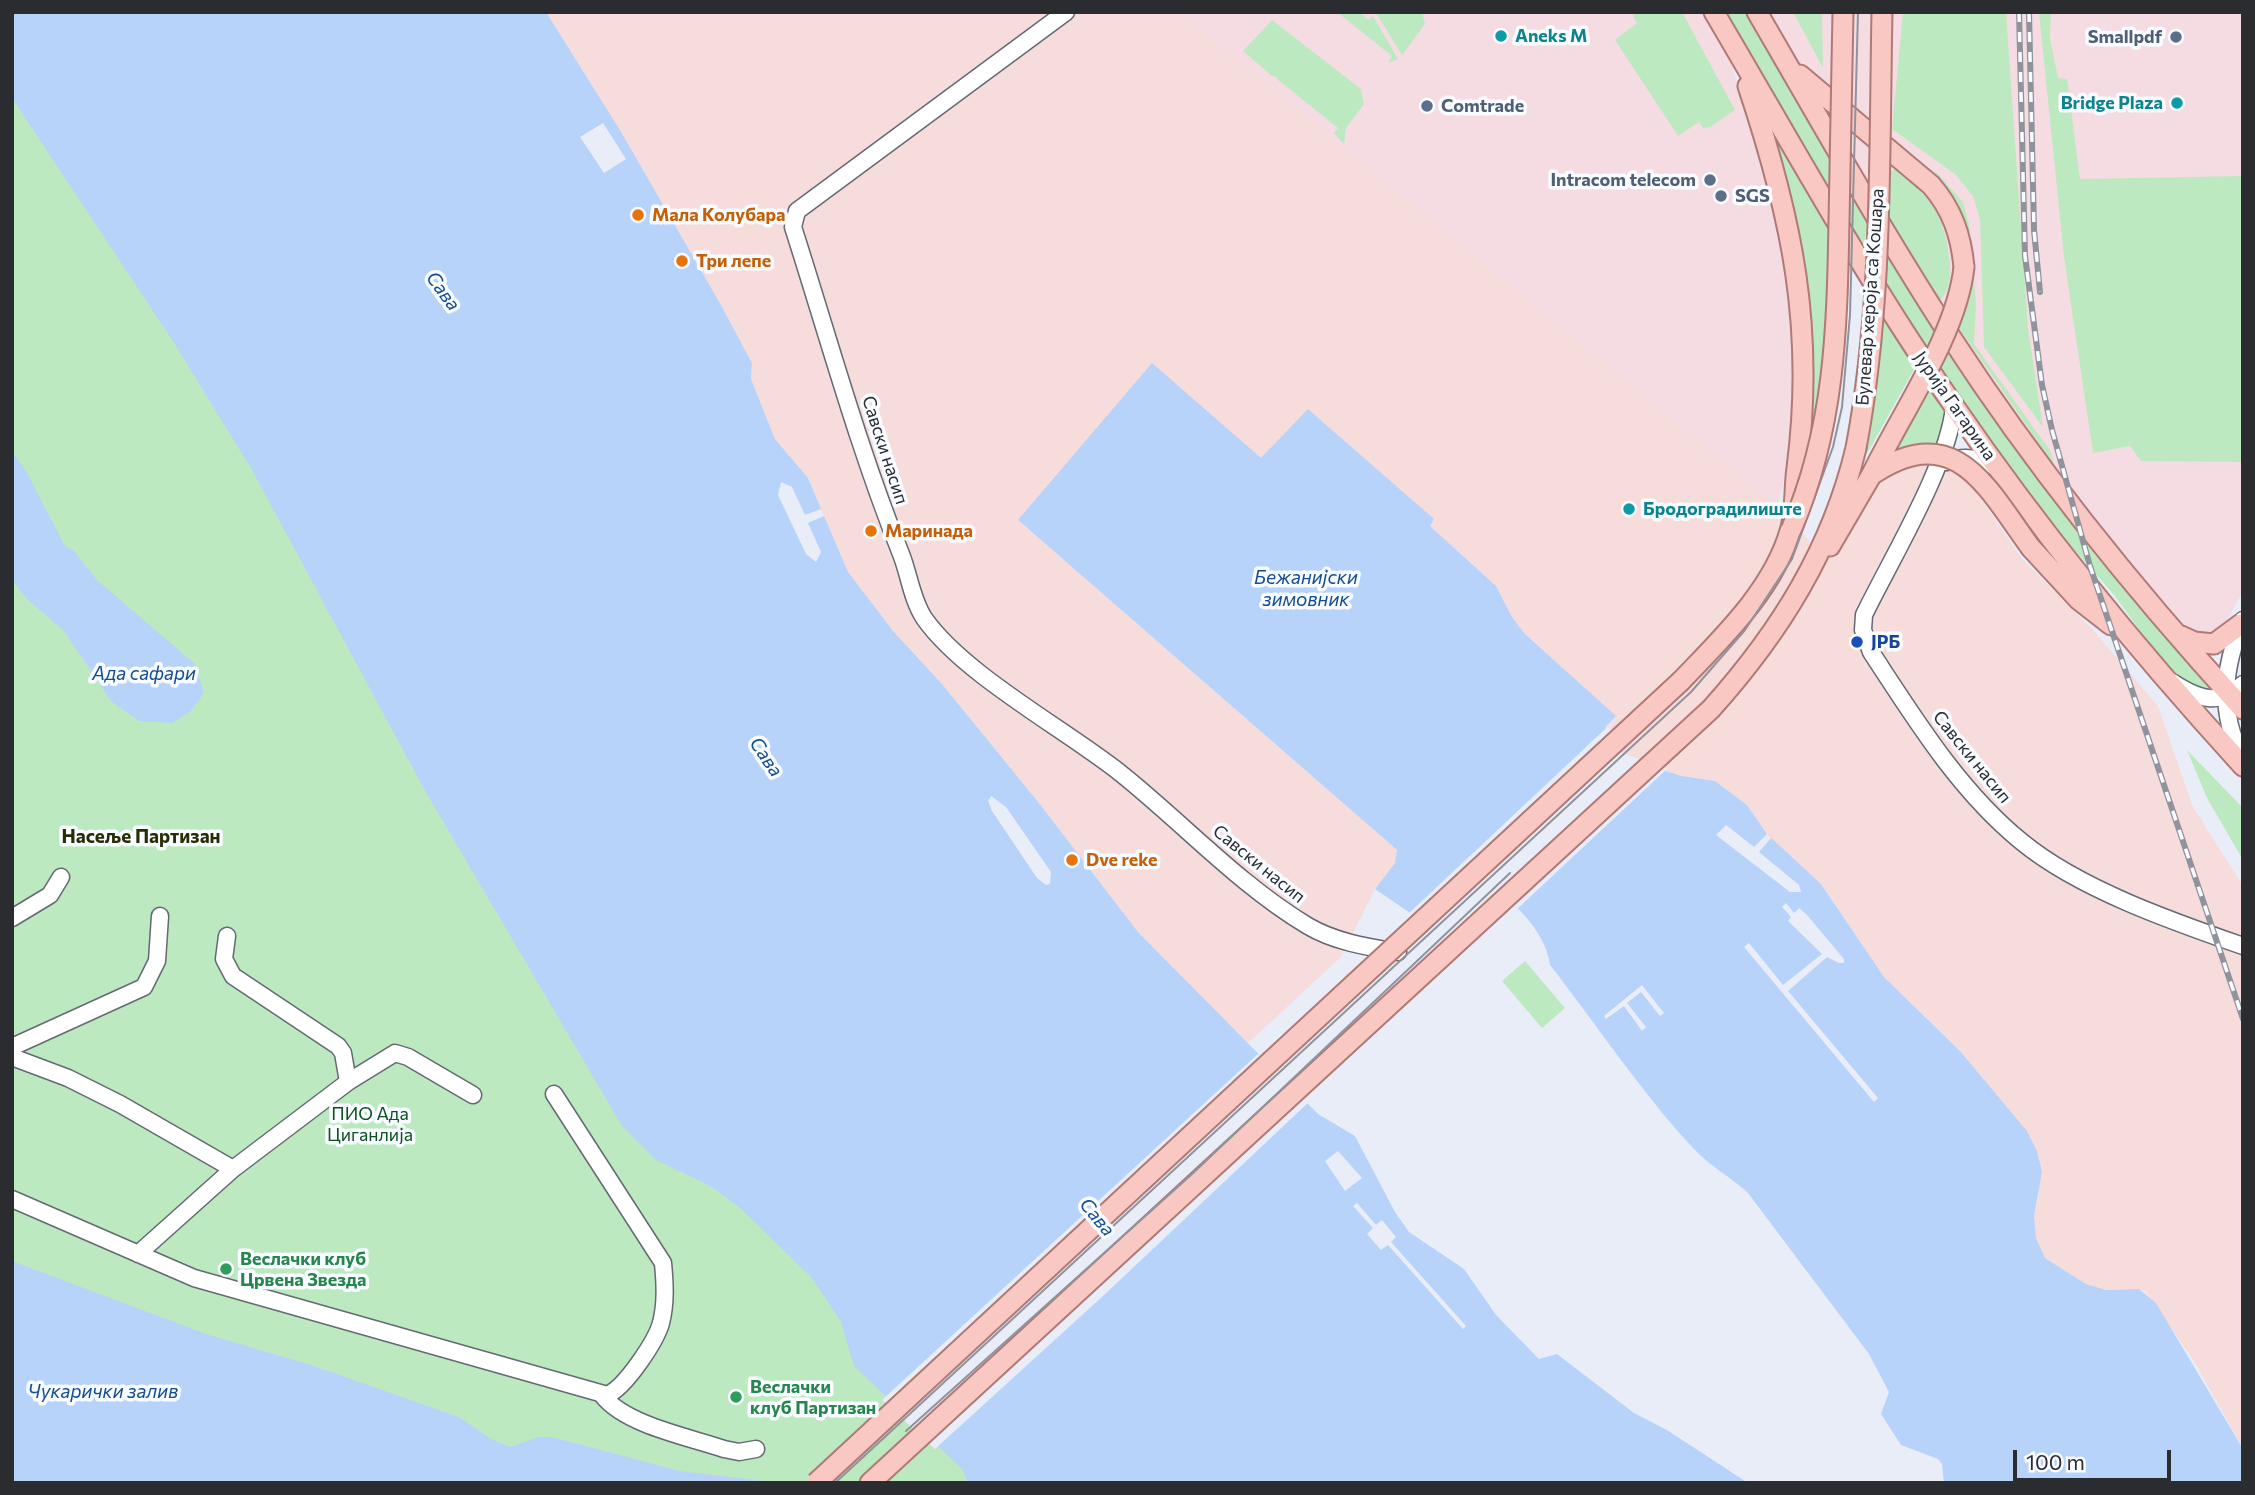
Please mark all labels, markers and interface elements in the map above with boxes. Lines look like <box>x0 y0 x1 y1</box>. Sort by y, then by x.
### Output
place label: Aneks M <box>1515 25 1587 47</box>
place label: Smallpdf <box>2088 26 2162 48</box>
marker: Aneks M <box>1493 28 1509 44</box>
marker: Smallpdf <box>2168 29 2184 45</box>
place label: Bridge Plaza <box>2061 92 2163 114</box>
place label: Comtrade <box>1441 95 1524 117</box>
marker: Bridge Plaza <box>2169 95 2185 111</box>
marker: Comtrade <box>1419 98 1435 114</box>
place label: Intracom telecom <box>1550 169 1696 191</box>
marker: Intracom telecom <box>1702 172 1718 188</box>
place label: SGS <box>1735 185 1770 207</box>
marker: SGS <box>1713 188 1729 204</box>
street label: Булевар хероја са Кошара <box>1852 188 1888 406</box>
place label: Мала Колубара <box>652 204 785 226</box>
marker: Мала Колубара <box>630 207 646 223</box>
place label: Три лепе <box>696 250 771 272</box>
marker: Три лепе <box>674 253 690 269</box>
water label: Сава <box>421 267 465 315</box>
street label: Јурија Гагарина <box>1909 347 2001 465</box>
street label: Савски насип <box>857 393 913 507</box>
place label: Бродоградилиште <box>1643 498 1802 520</box>
marker: Бродоградилиште <box>1621 501 1637 517</box>
place label: Маринада <box>885 520 973 542</box>
marker: Маринада <box>863 523 879 539</box>
water label: Бежанијски зимовник <box>1254 567 1358 611</box>
place label: ЈРБ <box>1871 631 1900 653</box>
marker: ЈРБ <box>1849 634 1865 650</box>
water label: Ада сафари <box>92 663 196 685</box>
street label: Савски насип <box>1928 706 2016 808</box>
water label: Сава <box>745 733 787 781</box>
street label: Савски насип <box>1208 820 1310 908</box>
district label: Насеље Партизан <box>61 826 221 848</box>
place label: Dve reke <box>1086 849 1158 871</box>
marker: Dve reke <box>1064 852 1080 868</box>
park label: ПИО Ада Циганлија <box>327 1103 413 1146</box>
water label: Сава <box>1075 1193 1119 1241</box>
place label: Веслачки клуб Црвена Звезда <box>240 1248 366 1290</box>
marker: Веслачки клуб Црвена Звезда <box>218 1261 234 1277</box>
place label: Веслачки клуб Партизан <box>750 1376 876 1418</box>
water label: Чукарички залив <box>28 1381 178 1403</box>
marker: Веслачки клуб Партизан <box>728 1389 744 1405</box>
scale bar <box>2017 1436 2174 1480</box>
text: 100 m <box>2026 1449 2085 1474</box>

